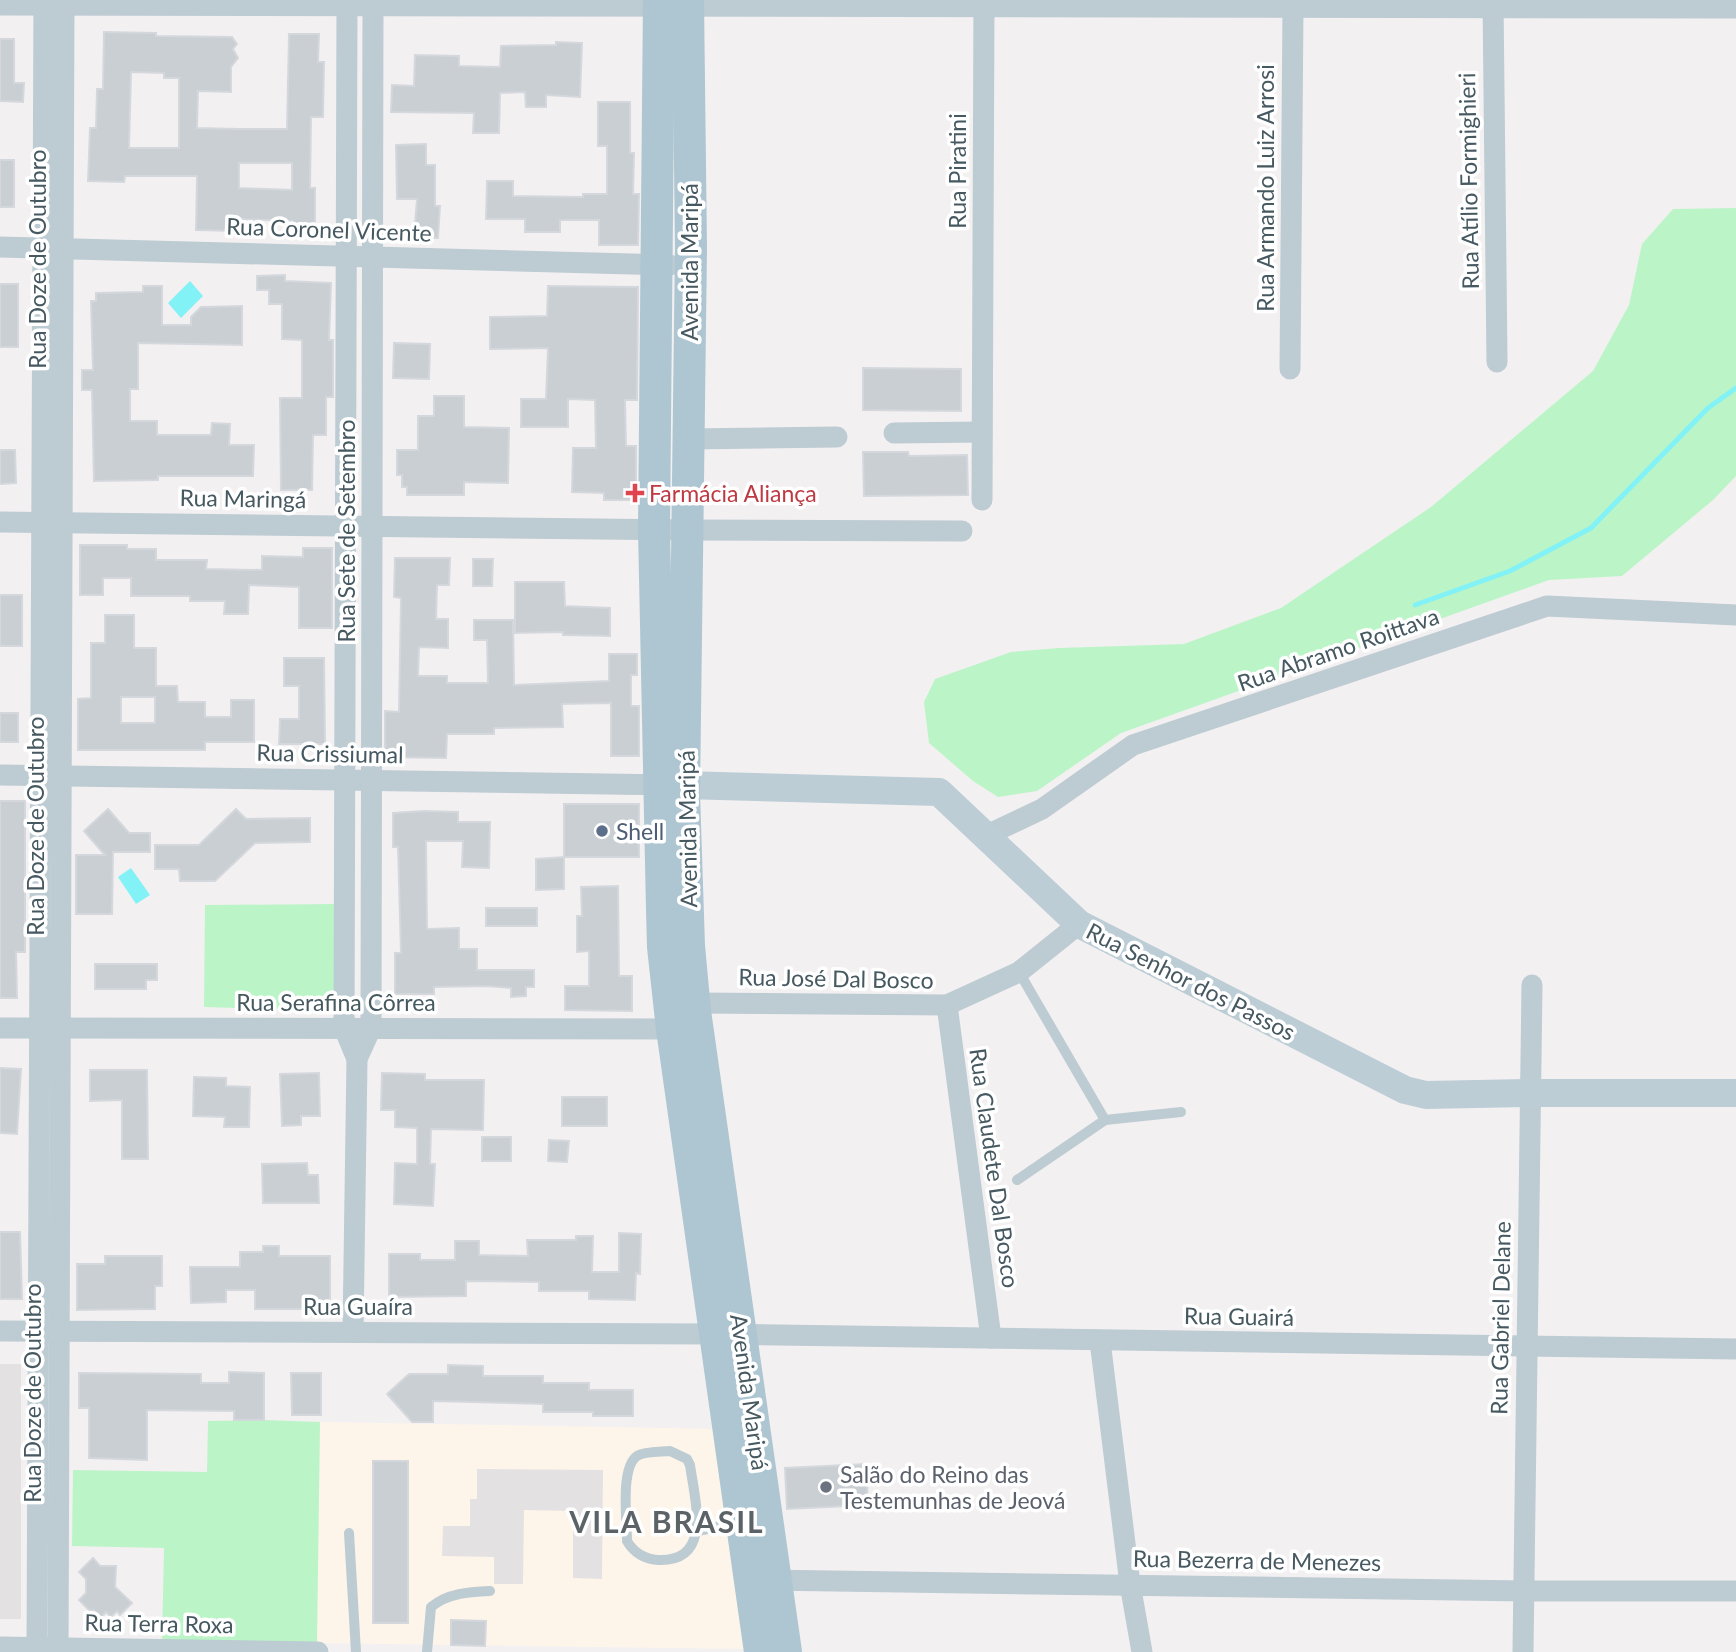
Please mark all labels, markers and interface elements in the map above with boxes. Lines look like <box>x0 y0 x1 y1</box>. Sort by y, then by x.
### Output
street label: Rua Armando Luiz Arrosi <box>1251 64 1279 312</box>
street label: Rua Atílio Formighieri <box>1452 72 1484 290</box>
street label: Rua Piratini <box>943 113 971 229</box>
street label: Rua Doze de Outubro <box>23 149 51 369</box>
street label: Avenida Maripá <box>675 183 703 341</box>
street label: Rua Coronel Vicente <box>226 211 432 247</box>
street label: Rua Sete de Setembro <box>332 419 360 643</box>
place label: Farmácia Aliança <box>649 479 817 507</box>
street label: Rua Maringá <box>179 483 307 513</box>
marker: Farmácia Aliança <box>627 485 643 501</box>
street label: Rua Abramo Roittava <box>1234 601 1442 697</box>
street label: Rua Doze de Outubro <box>21 716 49 936</box>
street label: Rua Crissiumal <box>256 738 404 768</box>
street label: Avenida Maripá <box>672 750 702 908</box>
place label: Shell <box>616 817 664 845</box>
marker: Shell <box>594 823 610 839</box>
street label: Rua Senhor dos Passos <box>1082 916 1300 1046</box>
street label: Rua José Dal Bosco <box>738 962 934 994</box>
street label: Rua Serafina Côrrea <box>236 988 436 1016</box>
street label: Rua Claudete Dal Bosco <box>964 1046 1026 1290</box>
street label: Rua Gabriel Delane <box>1484 1221 1516 1415</box>
street label: Rua Doze de Outubro <box>18 1283 46 1503</box>
street label: Rua Guaíra <box>303 1292 413 1320</box>
street label: Rua Guairá <box>1184 1301 1294 1331</box>
street label: Avenida Maripá <box>725 1312 775 1472</box>
place label: Salão do Reino das Testemunhas de Jeová <box>840 1460 1065 1514</box>
marker: Salão do Reino das Testemunhas de Jeová <box>818 1479 834 1495</box>
district label: VILA BRASIL <box>568 1503 765 1539</box>
street label: Rua Bezerra de Menezes <box>1133 1544 1381 1576</box>
street label: Rua Terra Roxa <box>84 1608 234 1638</box>

